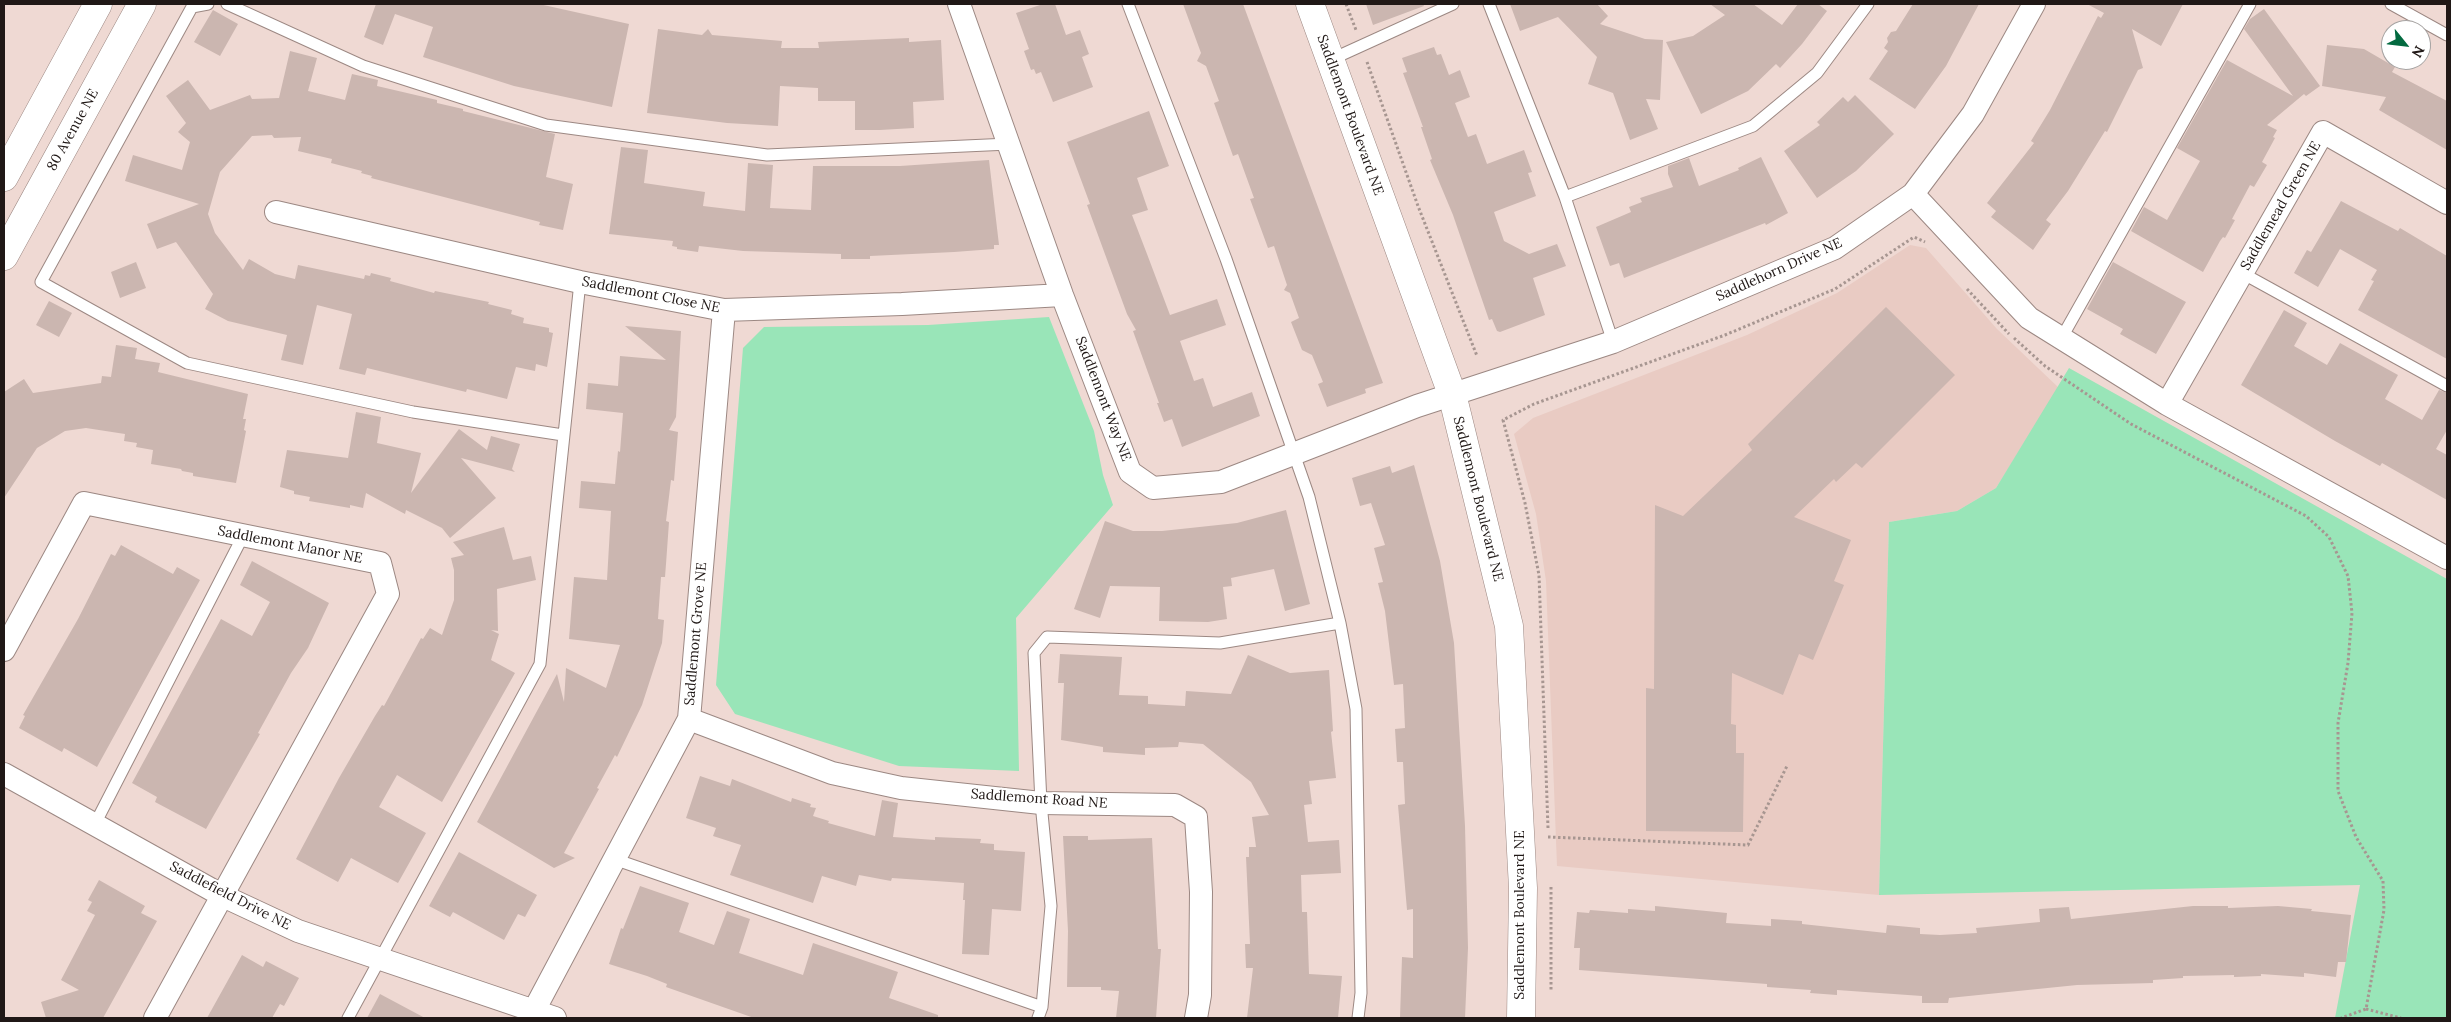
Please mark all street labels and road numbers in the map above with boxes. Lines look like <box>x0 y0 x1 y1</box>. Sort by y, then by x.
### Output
street label: Saddlemont Boulevard NE <box>1313 32 1387 198</box>
street label: 80 Avenue NE <box>44 86 102 174</box>
street label: Saddlemead Green NE <box>2237 139 2325 273</box>
street label: Saddlehorn Drive NE <box>1713 235 1845 305</box>
street label: Saddlemont Close NE <box>580 273 722 317</box>
street label: Saddlemont Way NE <box>1071 334 1135 464</box>
street label: Saddlemont Boulevard NE <box>1449 415 1507 583</box>
street label: Saddlemont Manor NE <box>216 523 364 567</box>
street label: Saddlemont Grove NE <box>681 562 711 706</box>
street label: Saddlemont Road NE <box>970 786 1108 812</box>
street label: Saddlemont Boulevard NE <box>1512 830 1528 1000</box>
street label: Saddlefield Drive NE <box>167 858 293 934</box>

